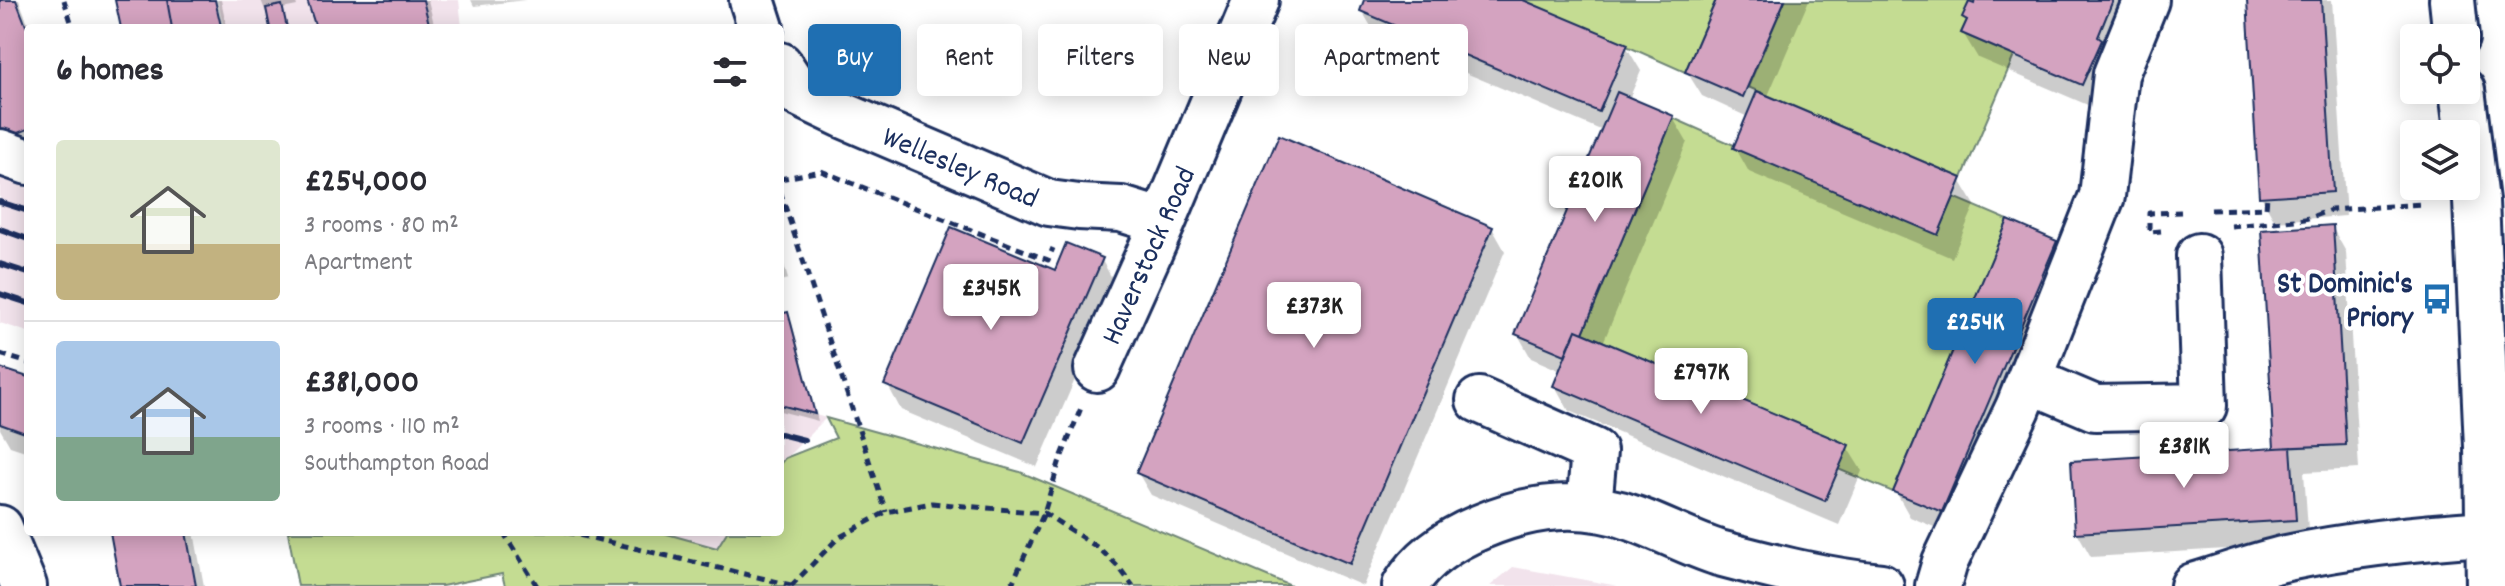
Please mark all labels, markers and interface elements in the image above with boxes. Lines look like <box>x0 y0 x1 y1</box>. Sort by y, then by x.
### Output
chip: Buy <box>808 24 901 96</box>
chip: Rent <box>917 24 1022 96</box>
chip: Filters <box>1038 24 1163 96</box>
chip: New <box>1179 24 1279 96</box>
chip: Apartment <box>1295 24 1468 96</box>
map controls <box>2400 24 2480 200</box>
button: locate <box>2400 24 2480 104</box>
text: 6 homes <box>56 48 164 97</box>
icon: filters <box>708 50 752 94</box>
street label: Wellesley Road <box>874 118 1044 222</box>
button: layers <box>2400 120 2480 200</box>
pin: £201K <box>1539 156 1651 224</box>
text: £254,000 <box>304 159 428 208</box>
street label: Haverstock Road <box>1093 161 1210 353</box>
text: £201K <box>1567 163 1623 200</box>
icon: home <box>120 172 216 268</box>
text: 3 rooms · 80 m² <box>304 208 459 245</box>
text: Apartment <box>304 245 413 282</box>
pin: £345K <box>935 264 1047 332</box>
place label: St Dominic's Priory <box>2277 265 2415 342</box>
text: £345K <box>961 271 1021 308</box>
pin: £373K <box>1258 282 1370 350</box>
bus stop icon: St Dominic's Priory <box>2420 282 2454 316</box>
text: £373K <box>1285 289 1343 326</box>
pin: £254K <box>1919 298 2031 366</box>
text: £254K <box>1945 305 2005 342</box>
pin: £797K <box>1645 348 1757 416</box>
text: £797K <box>1673 355 1729 392</box>
text: £381,000 <box>304 360 419 409</box>
icon: home <box>120 373 216 469</box>
text: 3 rooms · 110 m² <box>304 409 460 446</box>
pin: £381K <box>2128 422 2240 490</box>
text: £381K <box>2158 429 2210 466</box>
text: Southampton Road <box>304 446 490 483</box>

